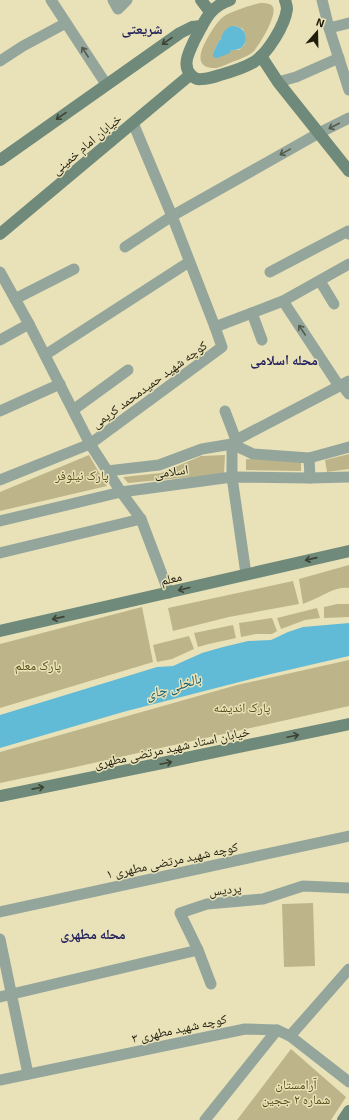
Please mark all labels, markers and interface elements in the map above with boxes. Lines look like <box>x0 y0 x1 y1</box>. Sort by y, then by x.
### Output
north arrow <box>297 12 337 52</box>
text: N <box>315 15 327 30</box>
district label: شریعتی <box>121 20 163 38</box>
one-way arrow <box>162 37 173 45</box>
one-way arrow <box>80 46 88 58</box>
street label: خیابان امام خمینی <box>48 110 125 179</box>
one-way arrow <box>56 112 67 120</box>
one-way arrow <box>328 122 340 130</box>
one-way arrow <box>279 149 291 157</box>
one-way arrow <box>298 325 306 336</box>
street label: کوچه شهید حمیدمحمد کریمی <box>88 336 211 432</box>
district label: محله اسلامی <box>250 351 318 369</box>
street label: اسلامی <box>153 461 189 482</box>
park label: پارک نیلوفر <box>54 467 109 484</box>
one-way arrow <box>305 556 318 564</box>
street label: معلم <box>159 568 184 589</box>
one-way arrow <box>178 586 191 593</box>
one-way arrow <box>51 614 64 622</box>
park label: پارک معلم <box>15 657 61 674</box>
water label: بالخلی چای <box>143 669 203 704</box>
park label: پارک اندیشه <box>214 699 271 716</box>
street label: خیابان استاد شهید مرتضی مطهری <box>93 723 251 772</box>
one-way arrow <box>286 731 299 739</box>
one-way arrow <box>159 758 172 766</box>
one-way arrow <box>31 784 44 792</box>
street label: کوچه شهید مرتضی مطهری ۱ <box>105 838 240 883</box>
street label: پردیس <box>208 879 243 900</box>
district label: محله مطهری <box>60 925 126 943</box>
street label: کوچه شهید مطهری ۳ <box>130 1010 229 1047</box>
park label: آرامستان شماره ۲ ججین <box>262 1076 330 1108</box>

